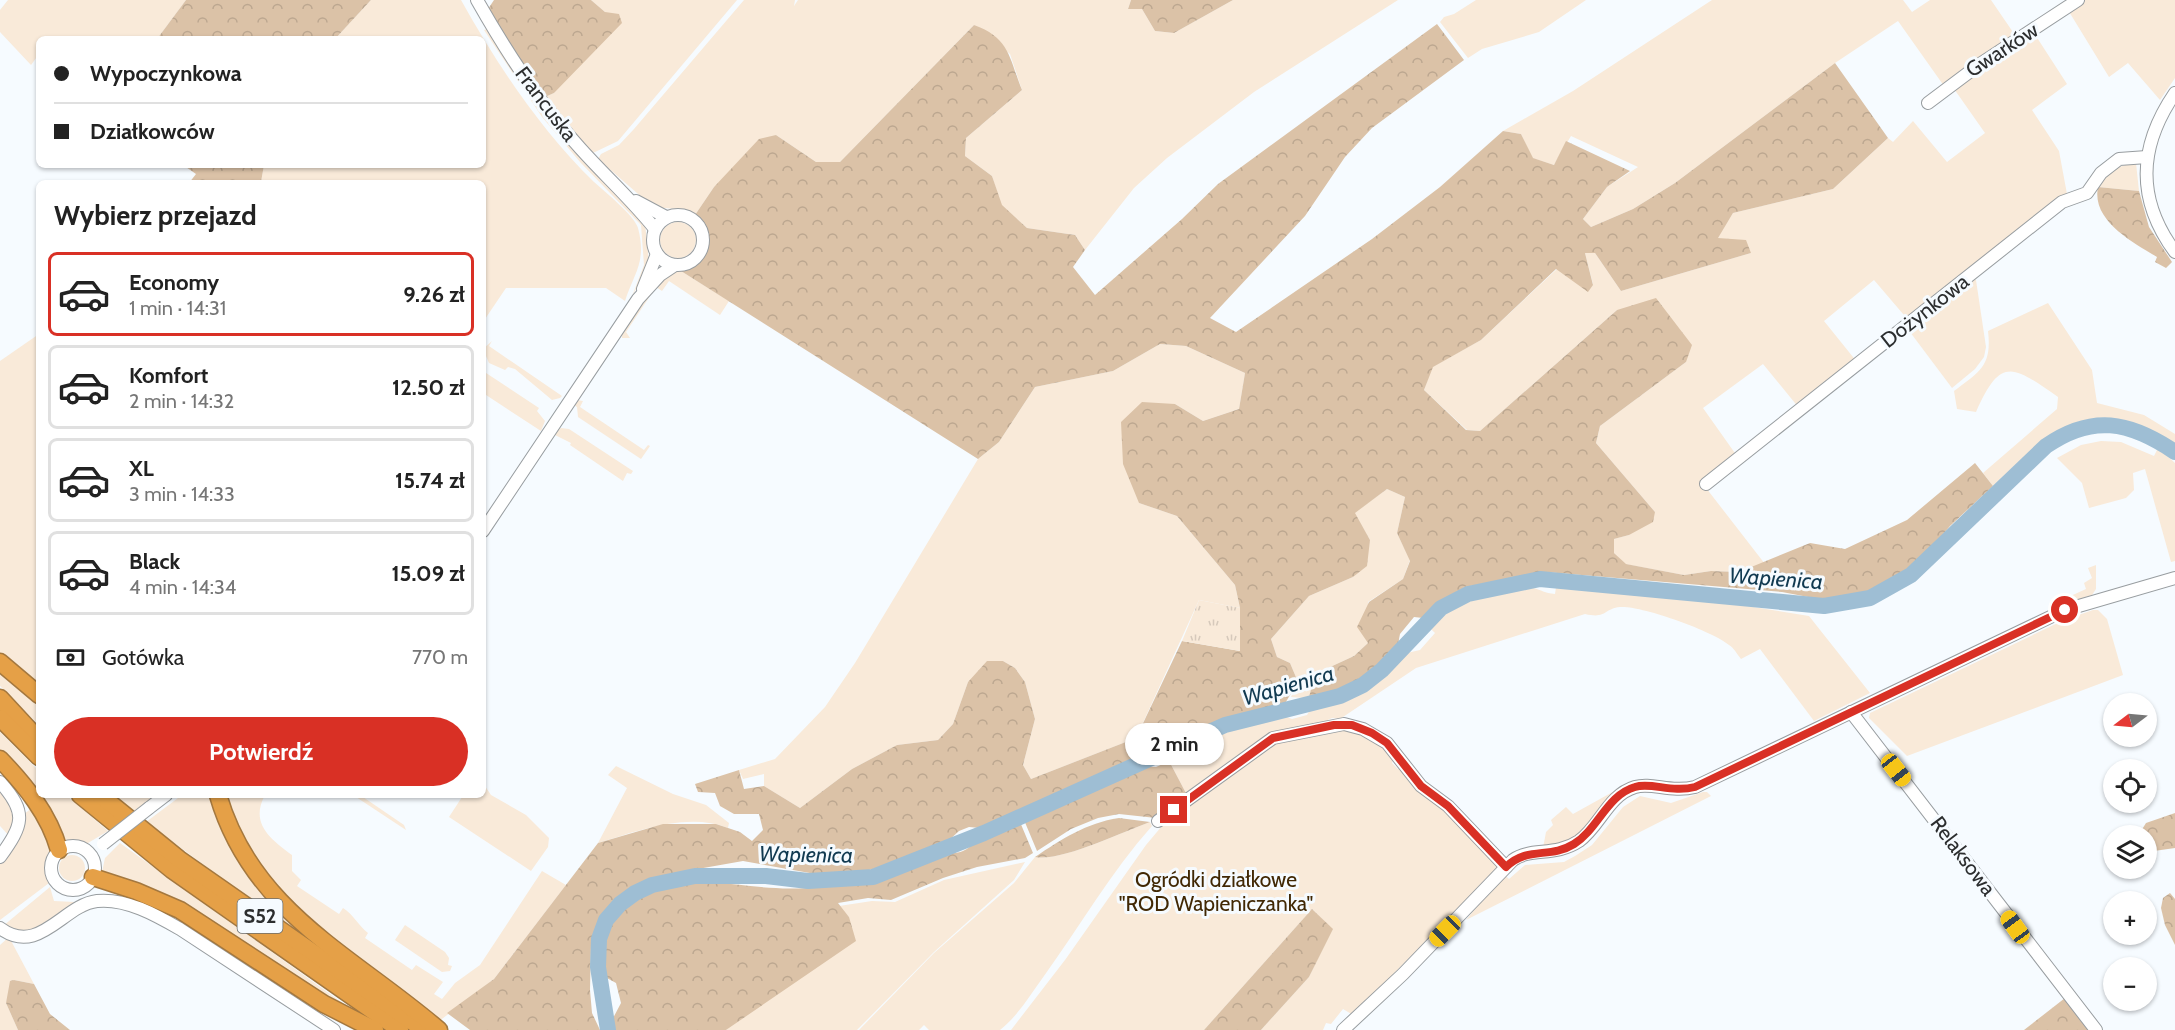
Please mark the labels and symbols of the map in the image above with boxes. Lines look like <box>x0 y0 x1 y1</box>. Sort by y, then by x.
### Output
street label: Gwarków <box>1961 17 2043 82</box>
street label: Francuska <box>510 61 583 146</box>
street label: Dożynkowa <box>1876 269 1974 353</box>
water label: Wapienica <box>1728 562 1824 595</box>
route start <box>2051 596 2078 623</box>
water label: Wapienica <box>1239 660 1337 711</box>
north arrow <box>2103 693 2157 747</box>
callout: 2 min <box>1124 723 1224 765</box>
car <box>1878 750 1914 790</box>
route end <box>1160 796 1187 823</box>
street label: Relaksowa <box>1925 811 2001 900</box>
water label: Wapienica <box>759 840 853 869</box>
park label: Ogródki działkowe "ROD Wapieniczanka" <box>1119 867 1313 916</box>
road number: S52 <box>238 899 282 933</box>
car <box>1997 907 2033 947</box>
car <box>1426 912 1464 950</box>

